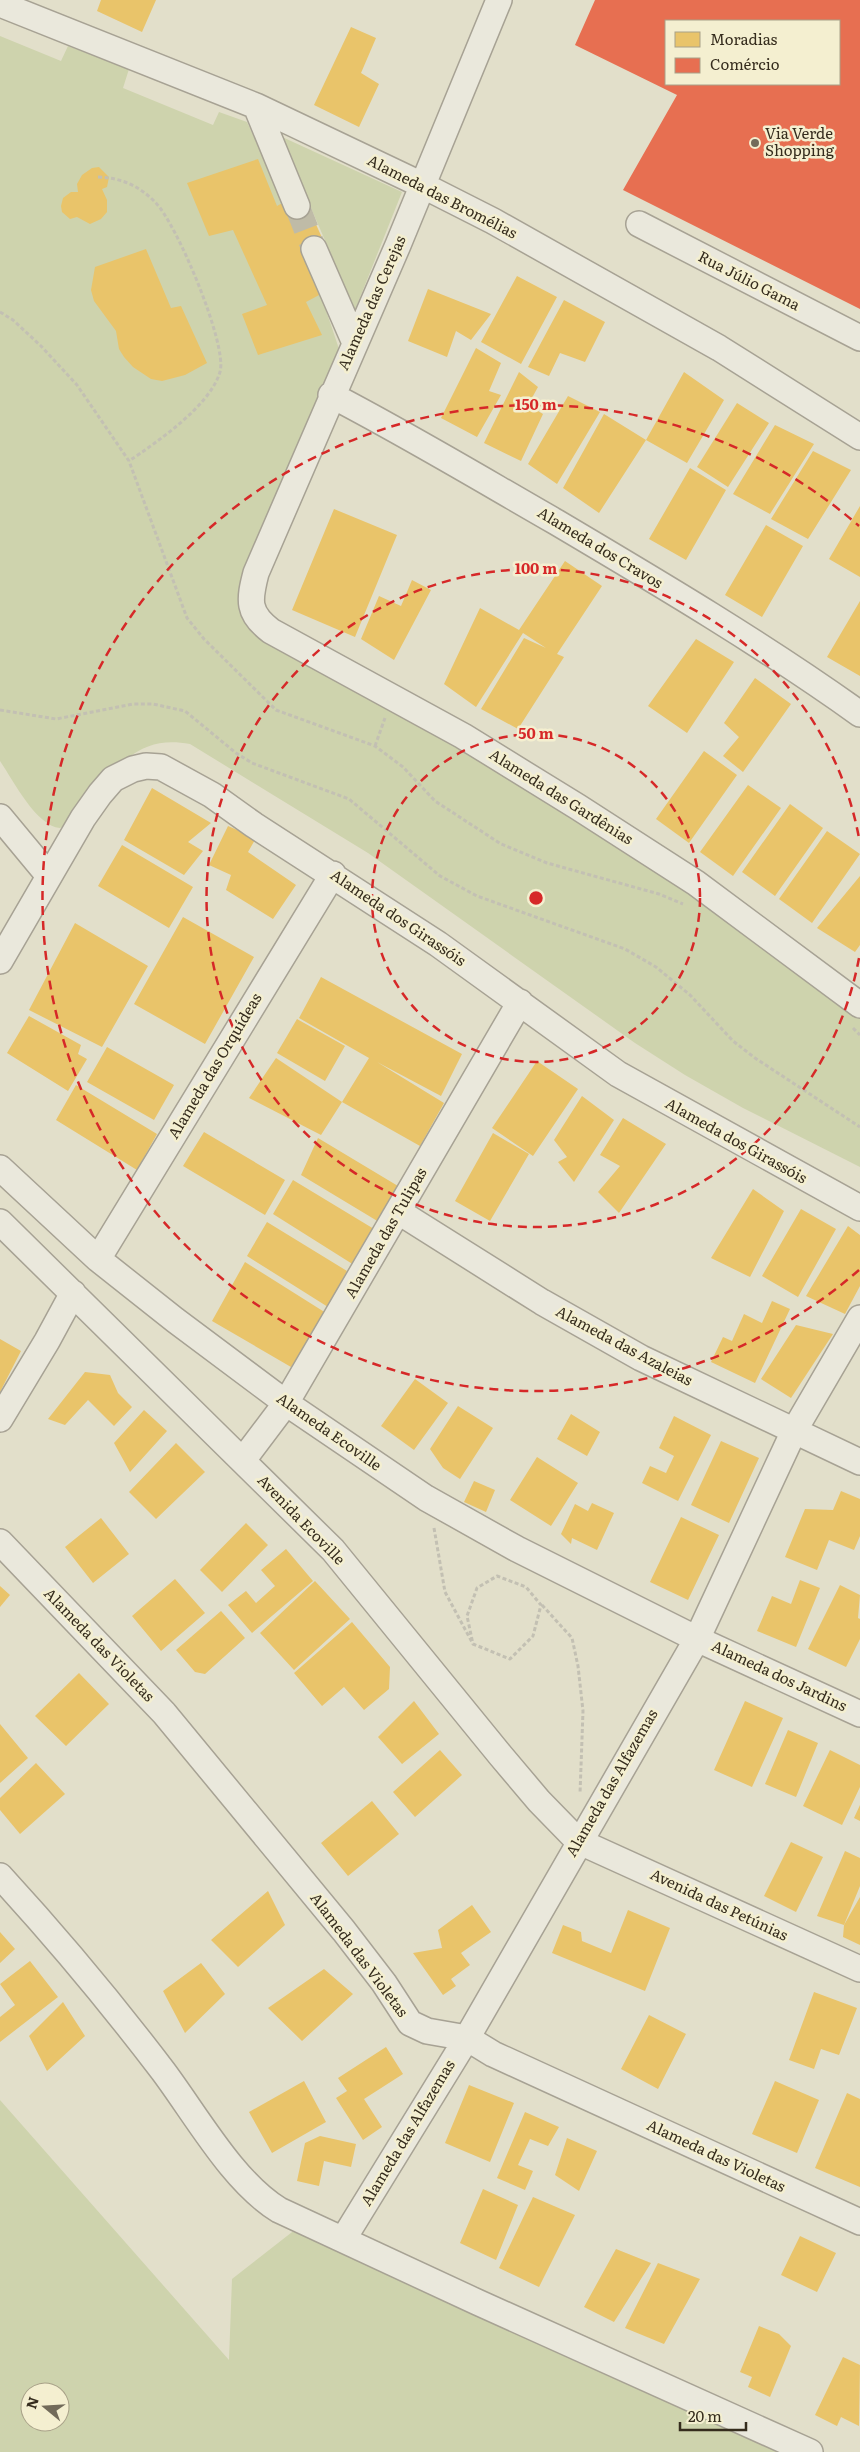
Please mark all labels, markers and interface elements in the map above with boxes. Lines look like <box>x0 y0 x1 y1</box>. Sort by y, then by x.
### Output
legend <box>665 20 840 85</box>
text: Moradias <box>710 27 778 50</box>
text: Comércio <box>710 52 780 75</box>
place label: Via Verde Shopping <box>765 121 835 161</box>
marker: Via Verde Shopping <box>749 137 761 149</box>
street label: Alameda das Bromélias <box>364 148 522 244</box>
street label: Alameda das Cerejas <box>331 231 411 373</box>
street label: Rua Júlio Gama <box>695 244 806 316</box>
text: 150 m <box>515 392 557 415</box>
street label: Alameda dos Cravos <box>534 500 668 593</box>
text: 100 m <box>515 556 557 579</box>
text: 50 m <box>518 721 554 744</box>
street label: Alameda das Gardênias <box>485 742 638 850</box>
street label: Alameda dos Girassóis <box>326 863 471 971</box>
centre of rings <box>527 889 545 907</box>
street label: Alameda das Orquídeas <box>161 988 267 1143</box>
street label: Alameda dos Girassóis <box>661 1091 812 1188</box>
street label: Alameda das Tulipas <box>338 1162 432 1302</box>
street label: Alameda das Azaleias <box>552 1299 697 1391</box>
street label: Alameda Ecoville <box>273 1386 387 1476</box>
street label: Avenida Ecoville <box>253 1468 352 1570</box>
street label: Alameda das Violetas <box>39 1582 161 1706</box>
street label: Alameda dos Jardins <box>708 1633 851 1716</box>
street label: Alameda das Alfazemas <box>559 1704 663 1860</box>
street label: Avenida das Petúnias <box>647 1862 792 1946</box>
street label: Alameda das Violetas <box>306 1887 415 2021</box>
street label: Alameda das Alfazemas <box>354 2054 460 2210</box>
street label: Alameda das Violetas <box>643 2112 790 2197</box>
north arrow <box>20 2382 70 2432</box>
text: N <box>20 2394 43 2411</box>
scale bar <box>680 2400 746 2432</box>
text: 20 m <box>688 2404 722 2427</box>

